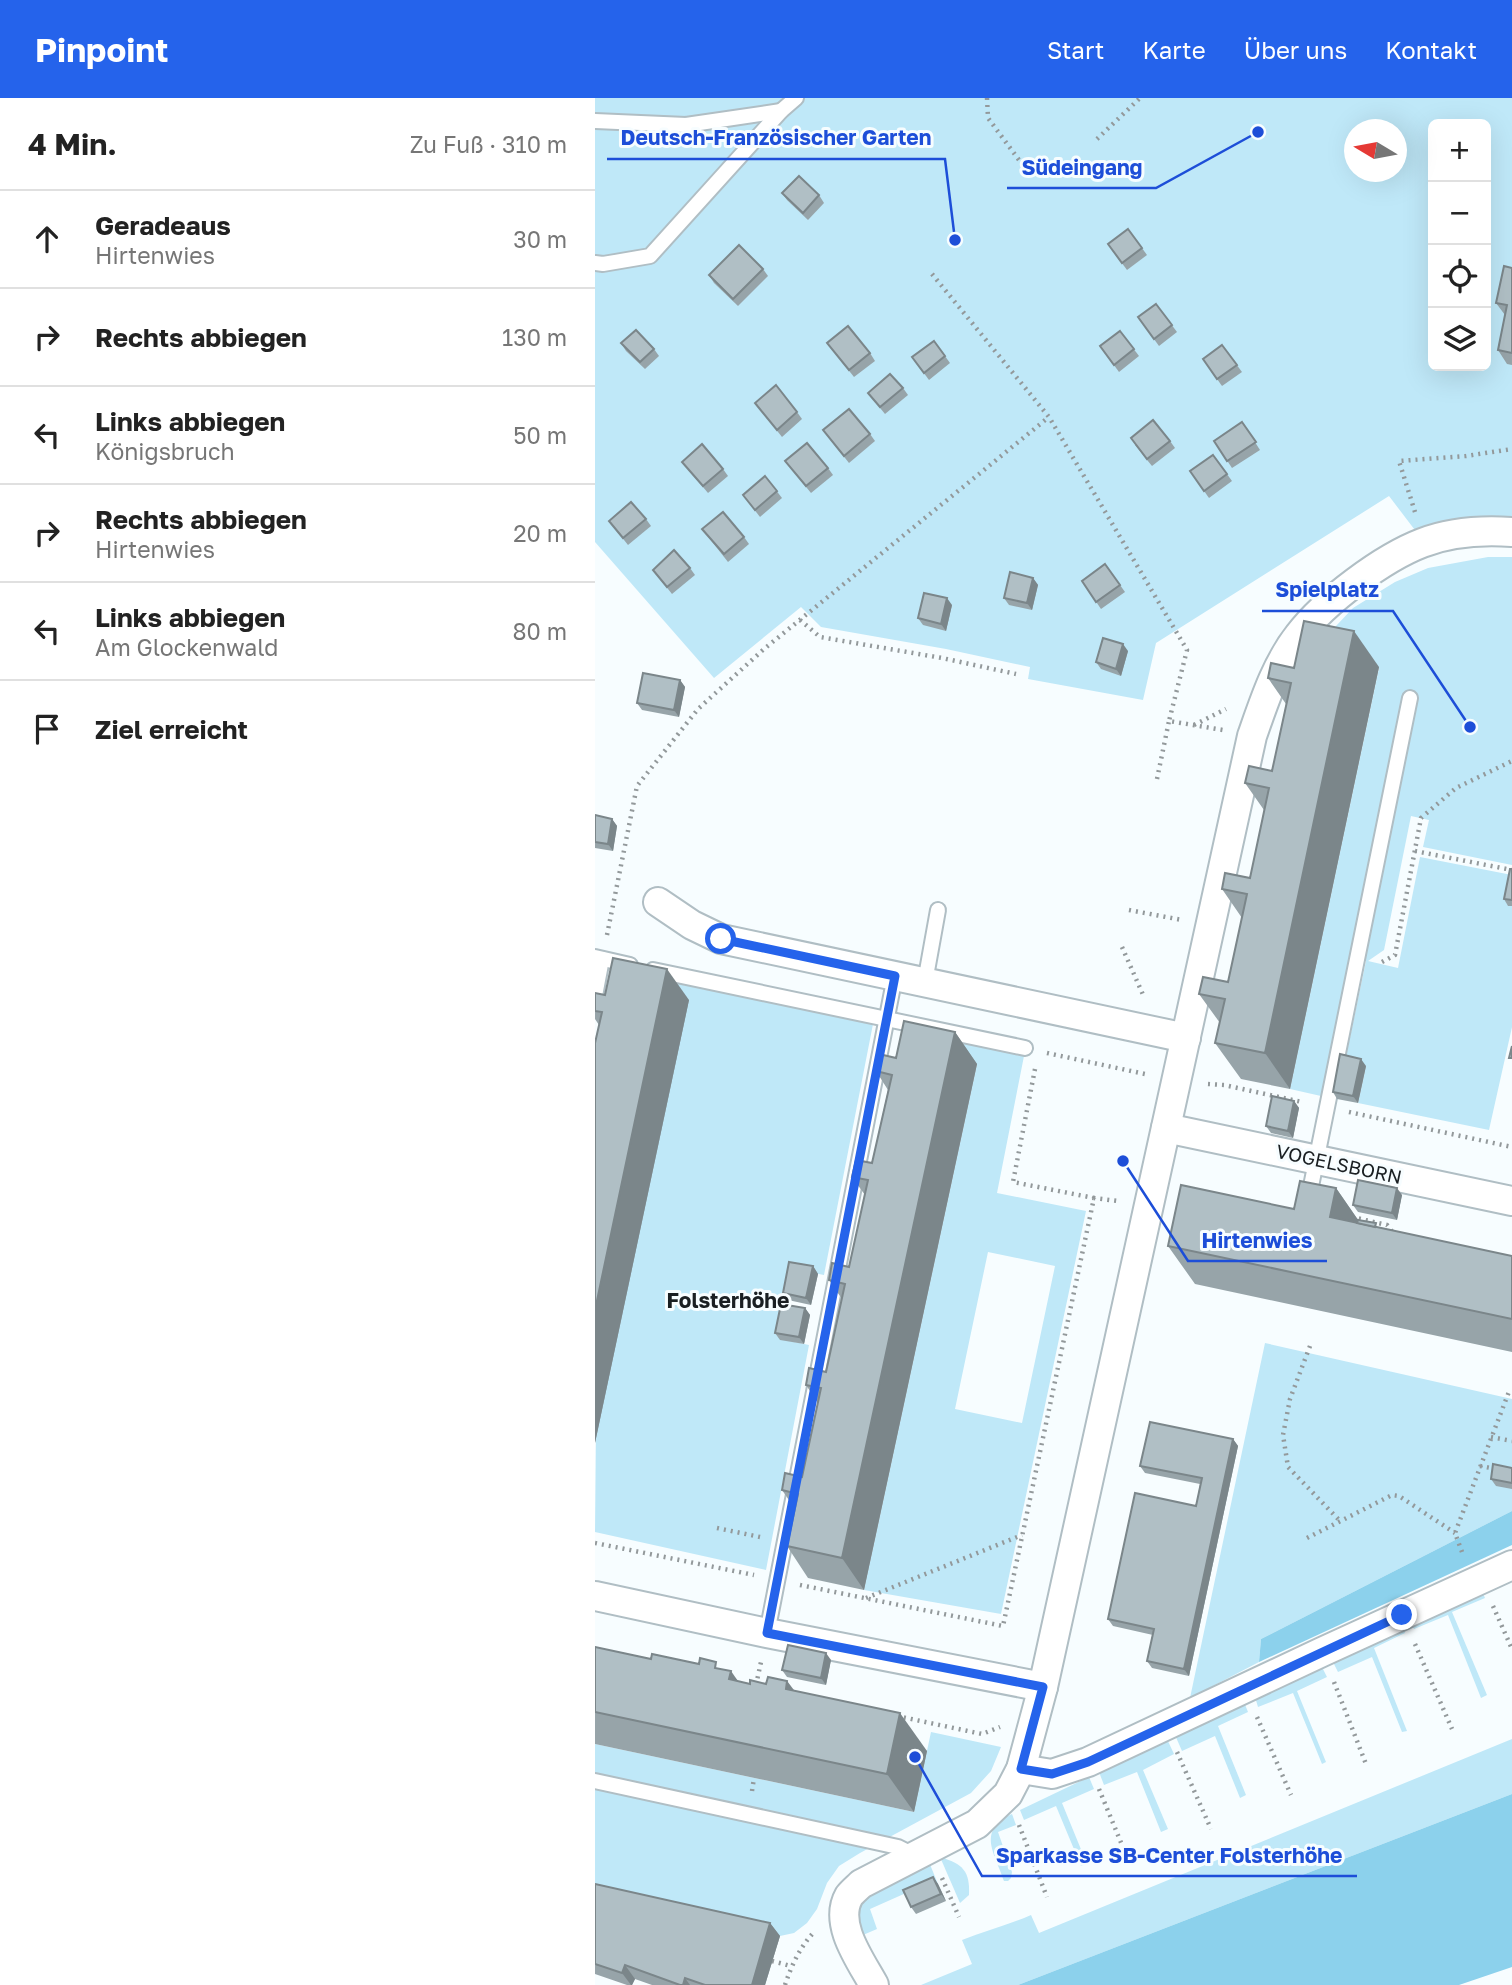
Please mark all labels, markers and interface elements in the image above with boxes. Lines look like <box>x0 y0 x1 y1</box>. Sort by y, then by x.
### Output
text: Pinpoint <box>35 30 168 69</box>
text: Start <box>1047 35 1104 64</box>
text: Karte <box>1142 35 1206 64</box>
text: Über uns <box>1244 35 1347 64</box>
text: Kontakt <box>1385 35 1477 64</box>
callout: Deutsch-Französischer Garten <box>607 117 945 159</box>
north arrow <box>1344 119 1407 182</box>
map controls <box>1428 119 1491 371</box>
button: + <box>1428 119 1491 182</box>
text: Deutsch-Französischer Garten <box>621 124 931 150</box>
text: 4 Min. <box>28 126 117 162</box>
text: Zu Fuß · 310 m <box>410 130 567 158</box>
callout: Südeingang <box>1007 146 1156 188</box>
text: Südeingang <box>1021 154 1143 180</box>
button: − <box>1428 182 1491 245</box>
text: Geradeaus <box>95 210 231 241</box>
icon: ahead <box>28 220 66 258</box>
text: 30 m <box>513 225 567 253</box>
text: Hirtenwies <box>95 241 215 269</box>
button: locate <box>1428 245 1491 308</box>
button: layers <box>1428 308 1491 371</box>
icon: right <box>28 318 66 356</box>
text: Rechts abbiegen <box>95 322 307 353</box>
text: 130 m <box>502 323 567 351</box>
text: Links abbiegen <box>95 406 285 437</box>
icon: left <box>28 416 66 454</box>
text: 50 m <box>513 421 567 449</box>
text: Königsbruch <box>95 437 235 465</box>
text: Rechts abbiegen <box>95 504 307 535</box>
icon: right <box>28 514 66 552</box>
text: 20 m <box>513 519 567 547</box>
text: Hirtenwies <box>95 535 215 563</box>
callout: Spielplatz <box>1262 569 1393 611</box>
text: Spielplatz <box>1275 576 1379 602</box>
text: Links abbiegen <box>95 602 285 633</box>
icon: left <box>28 612 66 650</box>
text: 80 m <box>513 617 567 645</box>
text: Am Glockenwald <box>95 633 278 661</box>
icon: arrive <box>28 710 66 748</box>
text: Ziel erreicht <box>95 714 248 745</box>
route start <box>705 923 736 954</box>
street label: VOGELSBORN <box>1274 1139 1404 1188</box>
callout: Hirtenwies <box>1188 1219 1327 1261</box>
text: Hirtenwies <box>1202 1227 1313 1253</box>
district label: Folsterhöhe <box>667 1287 789 1313</box>
route end <box>1386 1599 1417 1630</box>
callout: Sparkasse SB-Center Folsterhöhe <box>982 1834 1357 1876</box>
text: Sparkasse SB-Center Folsterhöhe <box>996 1842 1342 1868</box>

